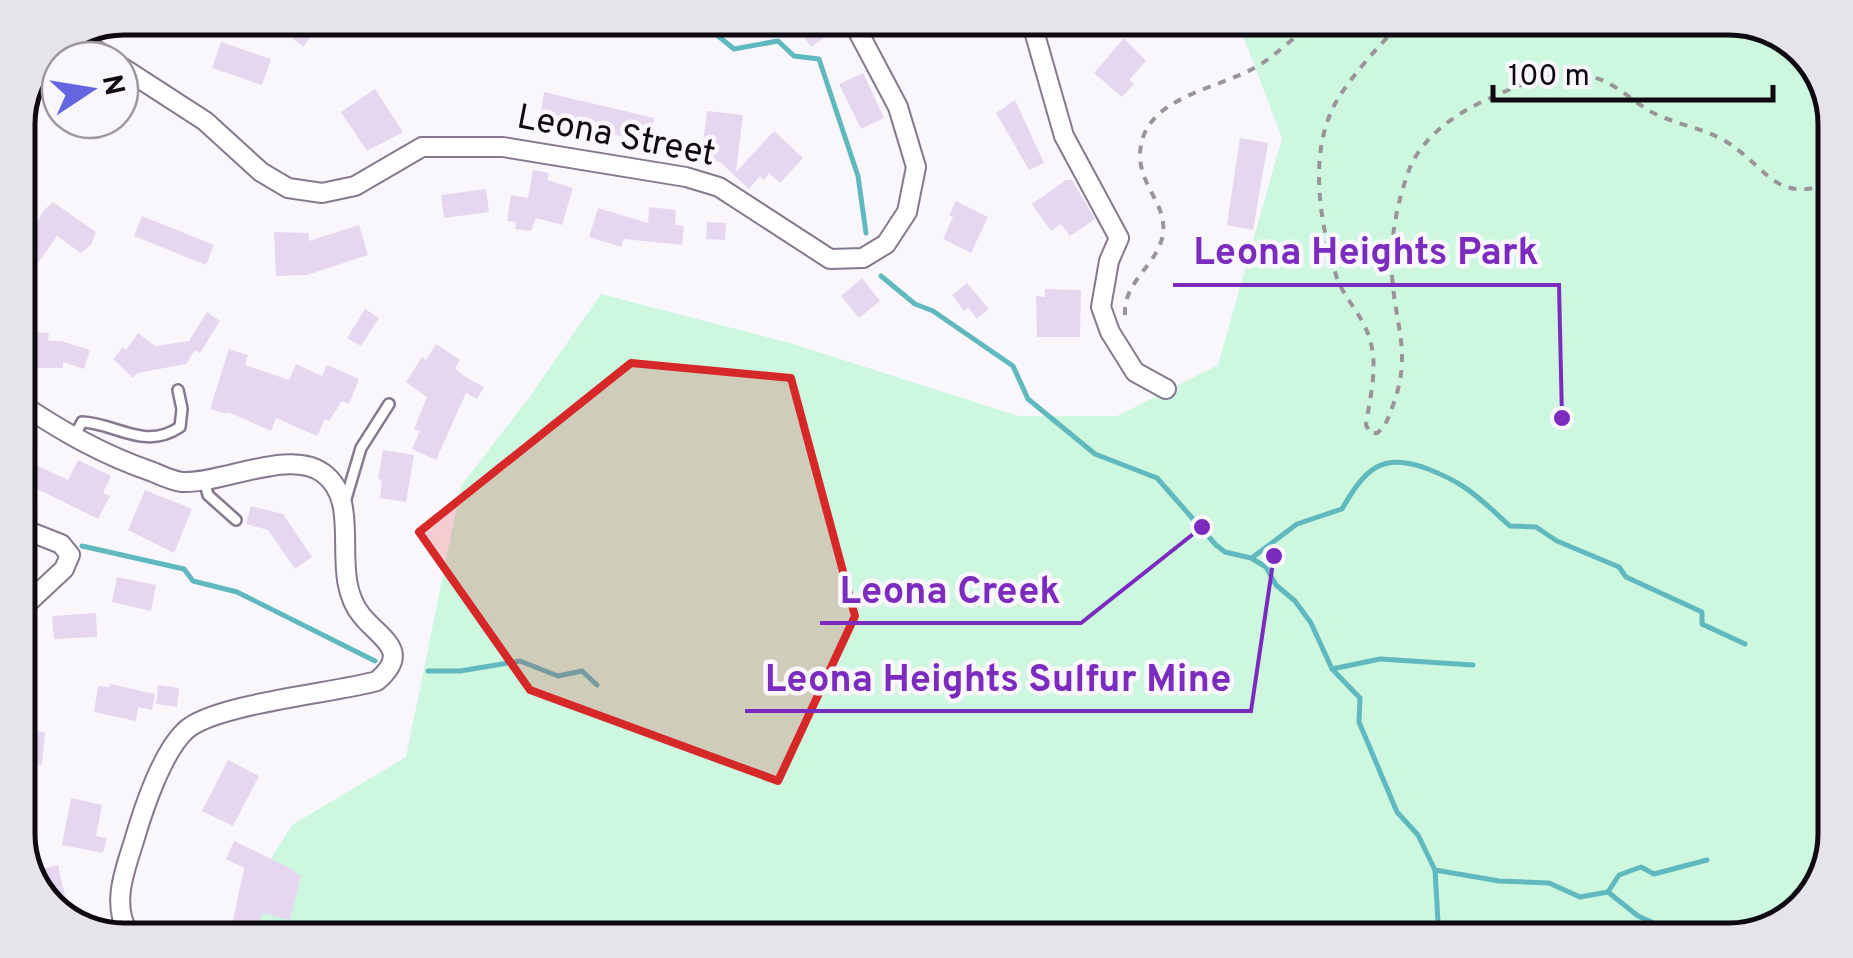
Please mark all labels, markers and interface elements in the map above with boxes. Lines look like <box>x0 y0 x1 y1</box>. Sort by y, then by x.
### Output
north arrow <box>40 40 140 140</box>
scale bar <box>1493 40 1773 102</box>
text: 100 m <box>1508 59 1590 96</box>
text: N <box>92 72 131 99</box>
street label: Leona Street <box>513 96 719 178</box>
callout: Leona Heights Park <box>1173 217 1559 285</box>
text: Leona Heights Park <box>1193 230 1539 279</box>
callout: Leona Creek <box>820 555 1081 623</box>
text: Leona Creek <box>839 569 1061 618</box>
callout: Leona Heights Sulfur Mine <box>745 643 1251 711</box>
text: Leona Heights Sulfur Mine <box>765 657 1231 706</box>

